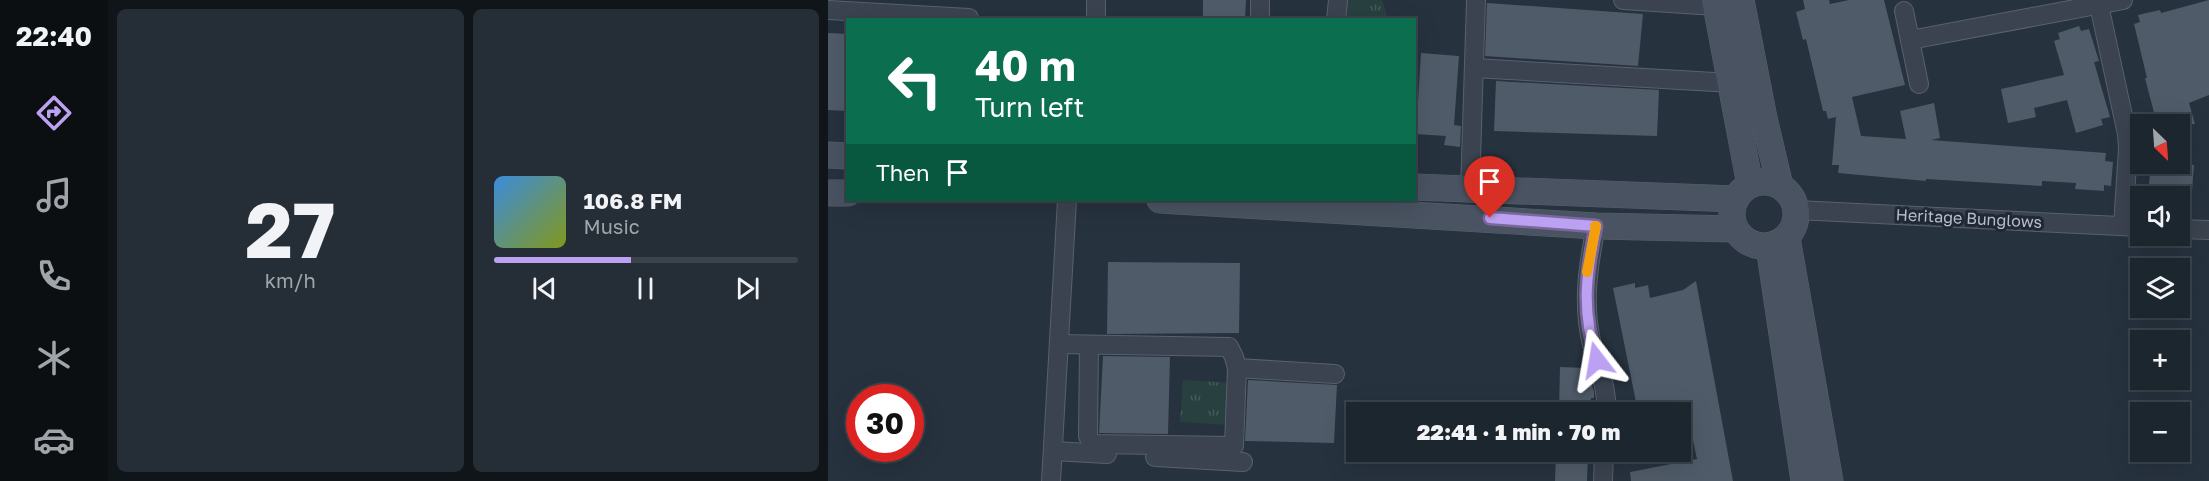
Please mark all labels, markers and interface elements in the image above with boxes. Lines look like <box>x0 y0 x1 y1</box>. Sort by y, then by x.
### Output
text: 22:40 <box>16 20 92 52</box>
text: 40 m <box>975 40 1076 90</box>
icon: left <box>876 42 954 120</box>
text: Turn left <box>975 91 1084 123</box>
icon: directions <box>33 92 75 134</box>
north arrow <box>2130 114 2190 174</box>
map controls <box>2130 114 2190 462</box>
icon: arrive <box>941 156 974 189</box>
pin <box>1464 156 1515 218</box>
text: Then <box>876 159 929 186</box>
icon: arrive <box>1473 165 1506 198</box>
icon: music <box>33 174 75 216</box>
text: 27 <box>245 182 335 275</box>
button: sound <box>2130 186 2190 246</box>
text: 106.8 FM <box>584 187 682 214</box>
street label: Heritage Bunglows <box>1895 204 2043 232</box>
text: Music <box>584 214 640 238</box>
icon: phone <box>33 255 75 297</box>
button: layers <box>2130 258 2190 318</box>
text: km/h <box>265 268 316 292</box>
icon: previous <box>528 272 561 305</box>
icon: pause <box>629 272 662 305</box>
icon: next <box>731 272 764 305</box>
position arrow <box>1565 328 1629 392</box>
button: + <box>2130 330 2190 390</box>
icon: climate <box>33 337 75 379</box>
speed limit sign: 30 <box>846 384 924 462</box>
button: − <box>2130 402 2190 462</box>
text: 22:41 · 1 min · 70 m <box>1417 418 1620 445</box>
icon: car <box>33 419 75 461</box>

